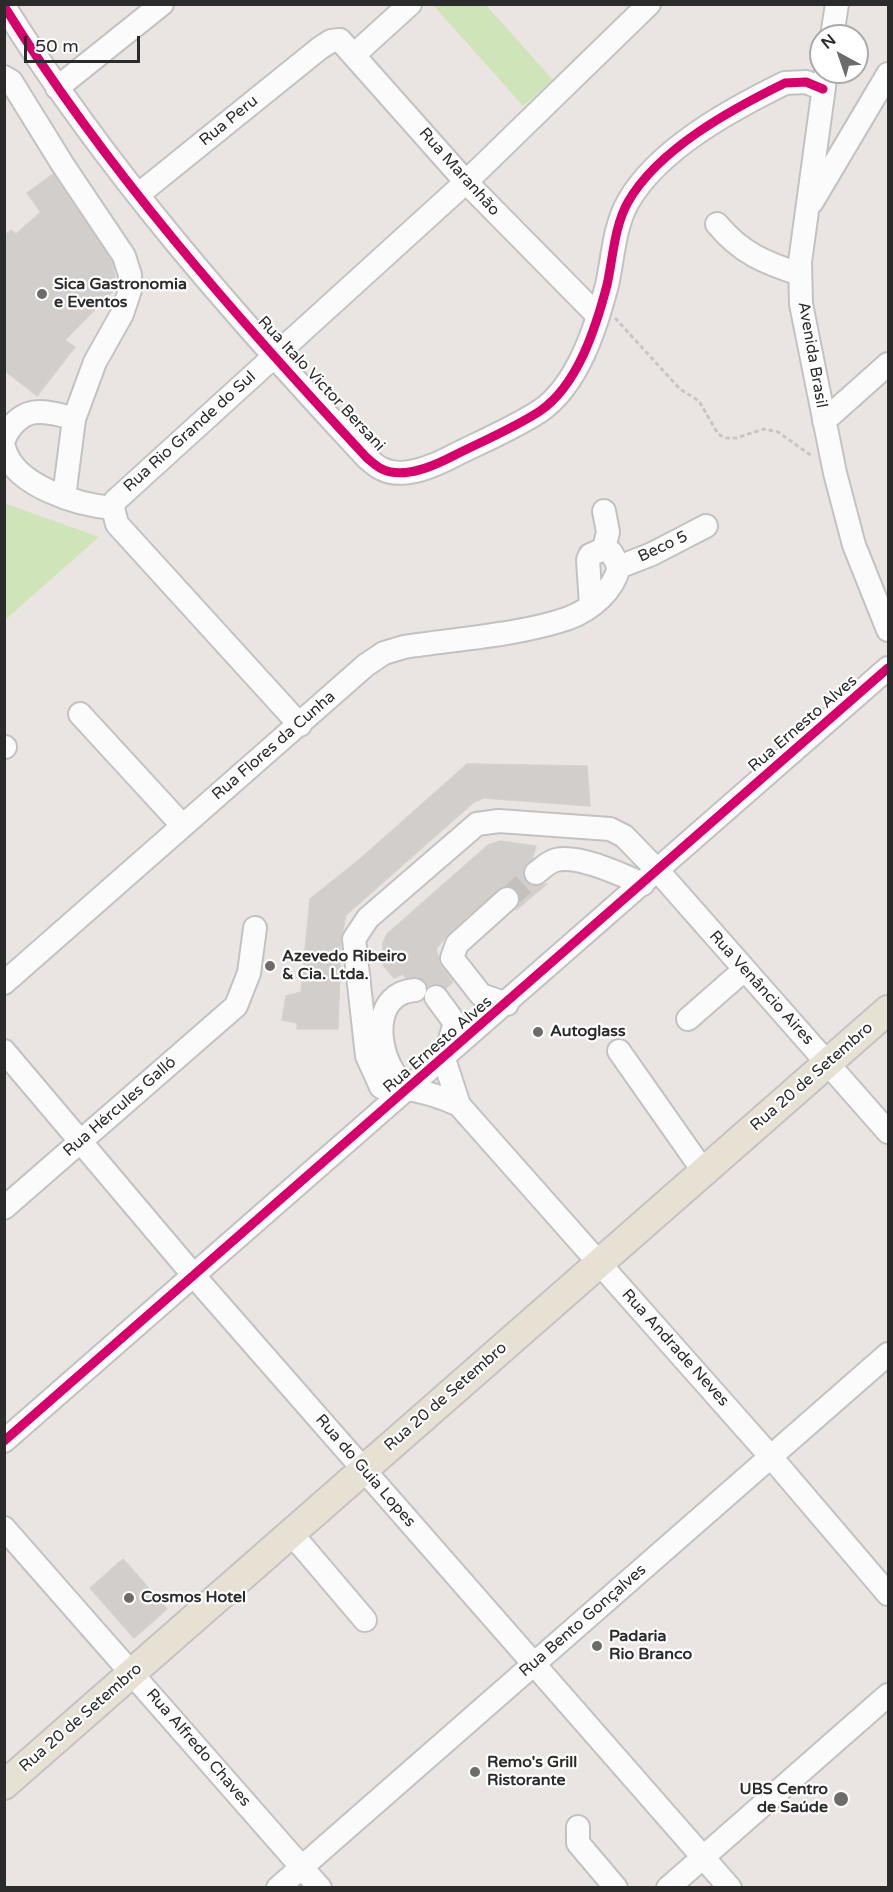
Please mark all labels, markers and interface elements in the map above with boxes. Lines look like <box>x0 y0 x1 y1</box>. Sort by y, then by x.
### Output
scale bar <box>27 24 142 62</box>
north arrow <box>809 24 869 84</box>
text: N <box>817 30 840 54</box>
text: 50 m <box>35 35 79 57</box>
street label: Rua Peru <box>196 92 262 150</box>
street label: Rua Maranhão <box>414 124 504 220</box>
place label: Sica Gastronomia e Eventos <box>54 275 187 313</box>
marker: Sica Gastronomia e Eventos <box>35 287 49 301</box>
street label: Avenida Brasil <box>793 300 831 410</box>
street label: Rua Italo Victor Bersani <box>253 312 389 456</box>
street label: Rua Rio Grande do Sul <box>120 368 260 496</box>
street label: Beco 5 <box>635 527 691 567</box>
street label: Rua Ernesto Alves <box>745 672 861 776</box>
street label: Rua Flores da Cunha <box>209 687 339 805</box>
street label: Rua Venâncio Aires <box>705 927 817 1049</box>
place label: Azevedo Ribeiro & Cia. Ltda. <box>282 947 406 985</box>
marker: Azevedo Ribeiro & Cia. Ltda. <box>263 959 277 973</box>
street label: Rua Ernesto Alves <box>380 993 496 1097</box>
street label: Rua 20 de Setembro <box>747 1019 877 1135</box>
place label: Autoglass <box>550 1022 626 1042</box>
marker: Autoglass <box>531 1025 545 1039</box>
street label: Rua Hércules Galló <box>60 1053 180 1161</box>
street label: Rua Andrade Neves <box>617 1285 733 1411</box>
street label: Rua 20 de Setembro <box>381 1339 511 1455</box>
street label: Rua do Guia Lopes <box>311 1411 419 1531</box>
street label: Rua Bento Gonçalves <box>516 1561 650 1681</box>
place label: Cosmos Hotel <box>141 1588 246 1608</box>
marker: Cosmos Hotel <box>122 1591 136 1605</box>
place label: Padaria Rio Branco <box>609 1627 692 1665</box>
marker: Padaria Rio Branco <box>590 1639 604 1653</box>
street label: Rua 20 de Setembro <box>16 1660 146 1776</box>
street label: Rua Alfredo Chaves <box>142 1685 254 1811</box>
place label: Remo's Grill Ristorante <box>487 1753 577 1791</box>
marker: Remo's Grill Ristorante <box>468 1765 482 1779</box>
place label: UBS Centro de Saúde <box>740 1780 828 1818</box>
marker: UBS Centro de Saúde <box>832 1790 850 1808</box>

